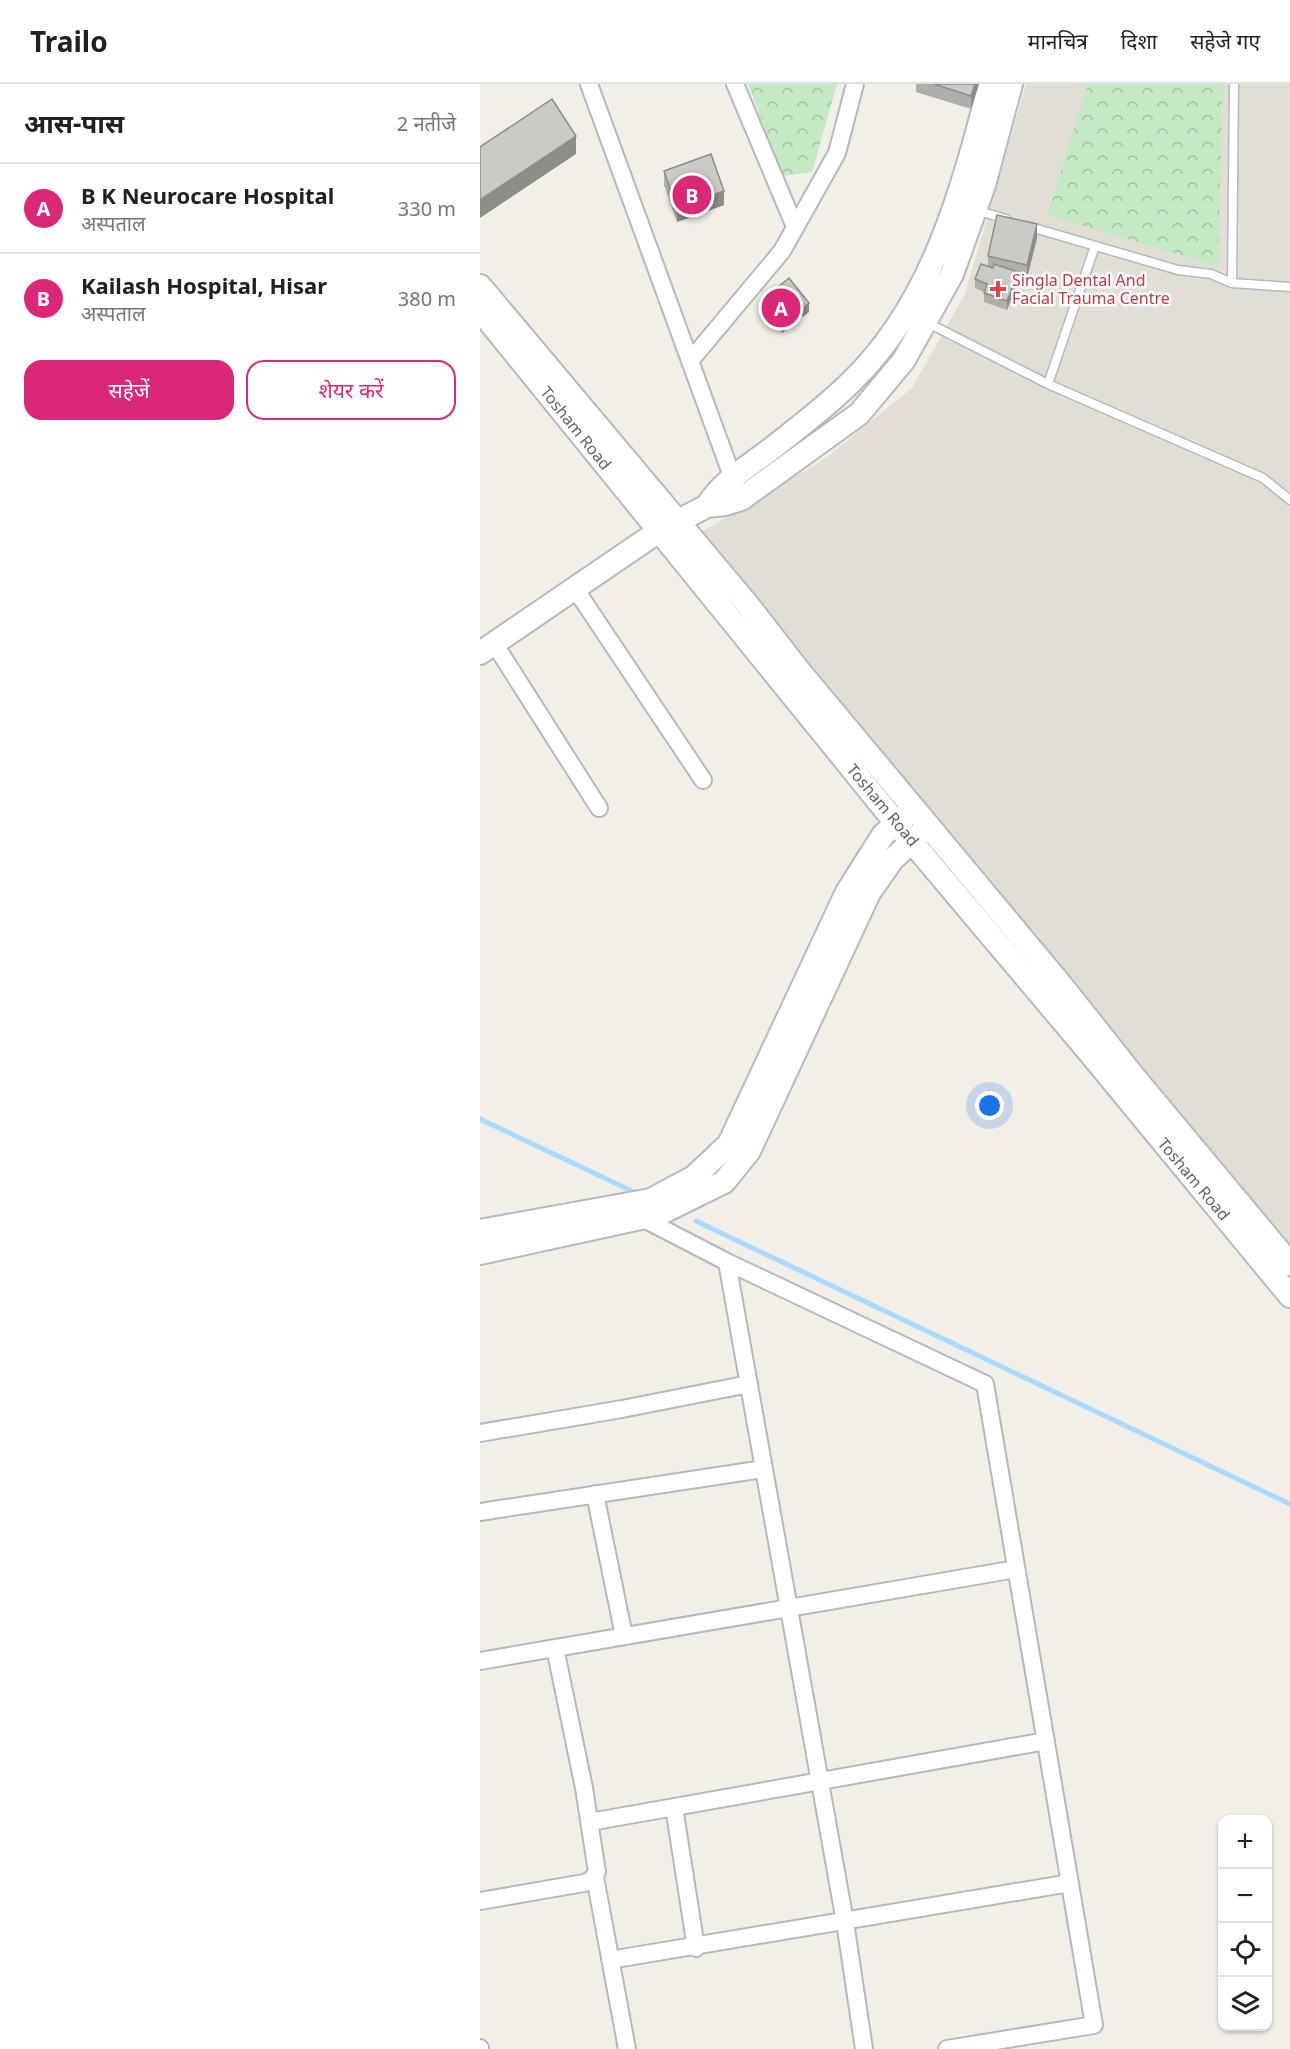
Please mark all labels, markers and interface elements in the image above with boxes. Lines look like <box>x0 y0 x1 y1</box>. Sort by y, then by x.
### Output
text: Trailo <box>30 22 108 60</box>
text: मानचित्र <box>1028 27 1088 55</box>
text: दिशा <box>1121 27 1157 55</box>
text: सहेजे गए <box>1190 27 1260 55</box>
text: आस-पास <box>24 105 124 141</box>
text: 2 नतीजे <box>397 110 456 137</box>
pin: B <box>672 172 712 218</box>
text: B K Neurocare Hospital <box>81 180 334 210</box>
text: A <box>37 195 50 222</box>
text: 330 m <box>398 195 456 222</box>
text: अस्पताल <box>81 210 146 237</box>
place label: Singla Dental And Facial Trauma Centre <box>1012 269 1170 309</box>
text: Kailash Hospital, Hisar <box>81 270 327 300</box>
marker: Singla Dental And Facial Trauma Centre <box>989 280 1007 298</box>
text: B <box>37 285 50 312</box>
text: 380 m <box>398 285 456 312</box>
pin: A <box>762 286 800 330</box>
text: अस्पताल <box>81 300 146 327</box>
button: सहेजें <box>24 360 234 420</box>
button: शेयर करें <box>246 360 456 420</box>
street label: Tosham Road <box>535 382 617 474</box>
street label: Tosham Road <box>842 759 924 851</box>
your location <box>975 1091 1004 1120</box>
street label: Tosham Road <box>1153 1133 1235 1225</box>
map controls <box>1218 1815 1272 2031</box>
button: + <box>1218 1815 1272 1869</box>
button: − <box>1218 1869 1272 1923</box>
button: locate <box>1218 1923 1272 1977</box>
button: layers <box>1218 1977 1272 2031</box>

